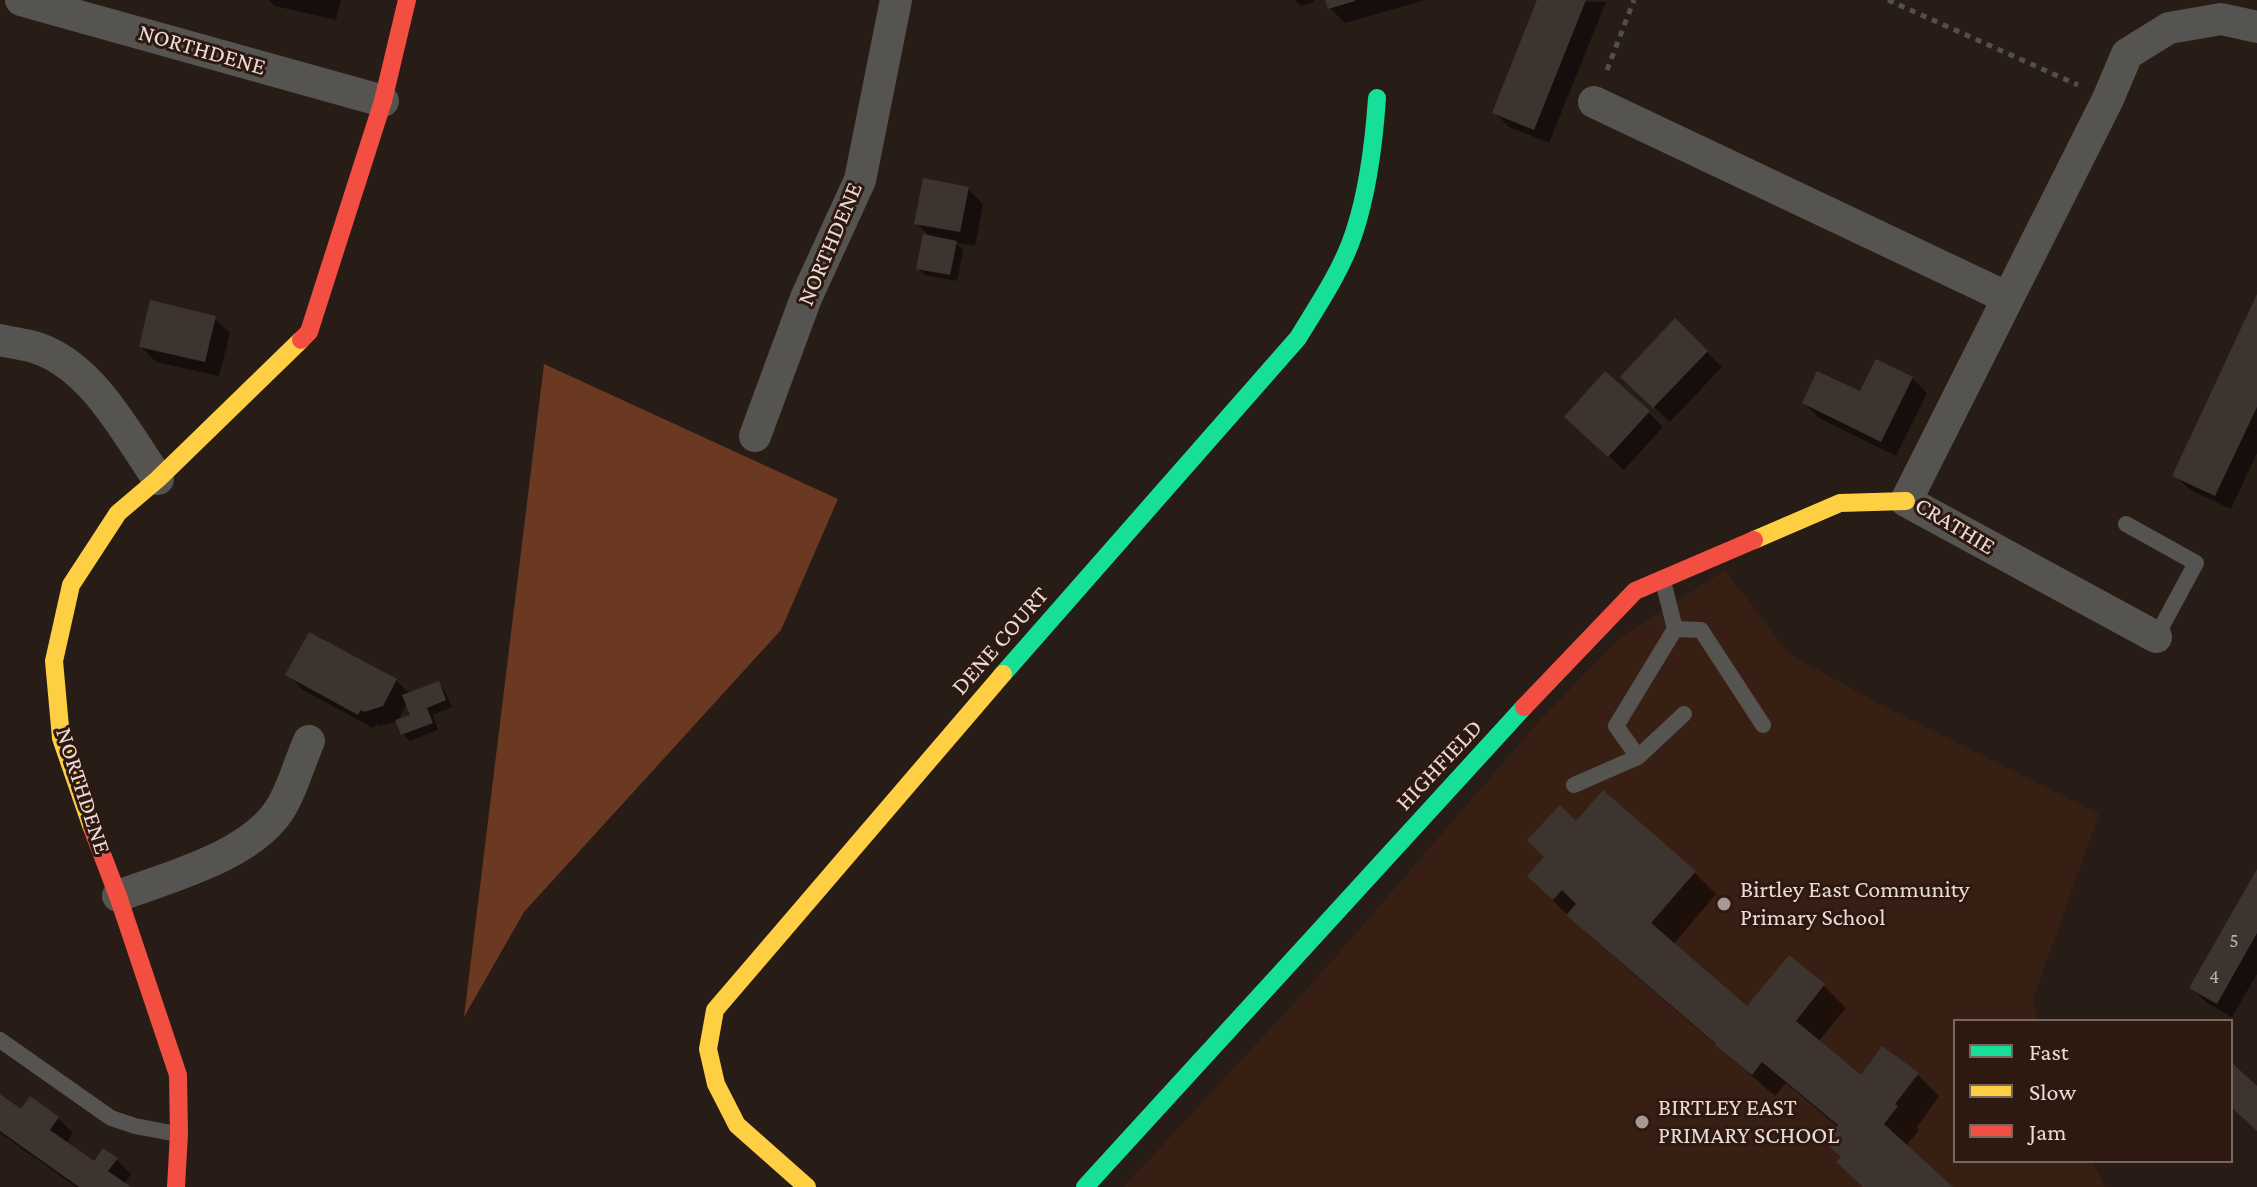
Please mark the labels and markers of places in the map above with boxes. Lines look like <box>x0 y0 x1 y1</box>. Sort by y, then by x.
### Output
place label: Birtley East Community Primary School <box>1740 876 1970 932</box>
marker: Birtley East Community Primary School <box>1715 895 1733 913</box>
place label: BIRTLEY EAST PRIMARY SCHOOL <box>1658 1094 1839 1150</box>
marker: BIRTLEY EAST PRIMARY SCHOOL <box>1633 1113 1651 1131</box>

